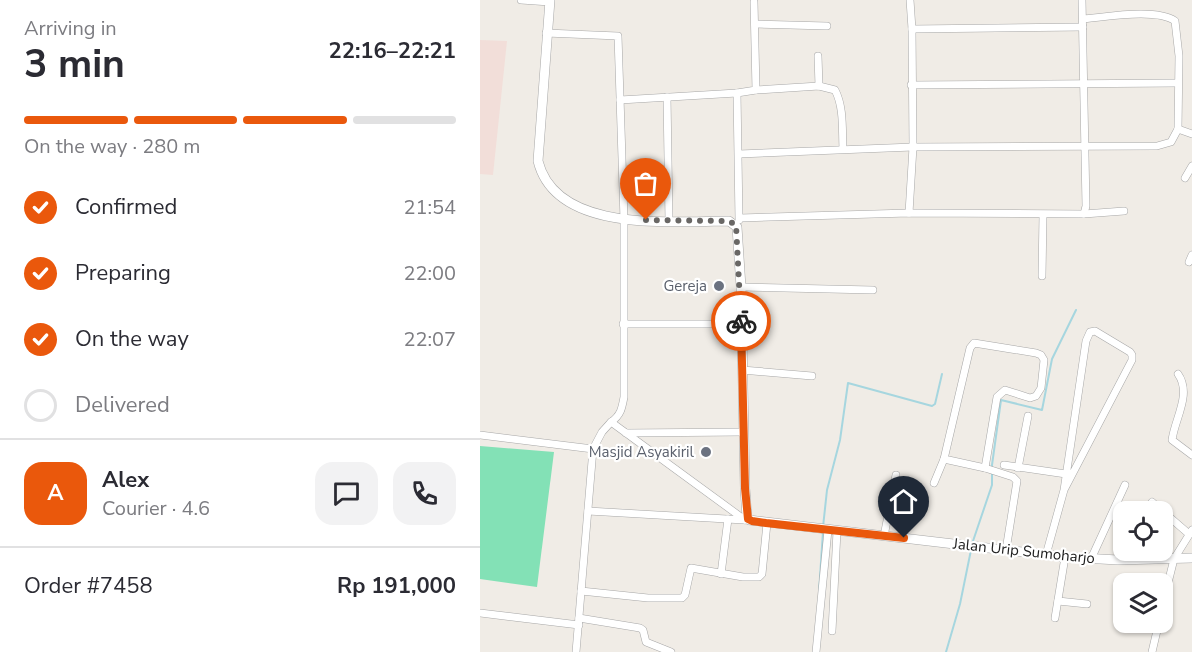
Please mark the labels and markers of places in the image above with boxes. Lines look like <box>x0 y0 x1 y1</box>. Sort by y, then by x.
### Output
pin <box>620 158 671 220</box>
place label: Gereja <box>663 276 707 296</box>
marker: Gereja <box>712 279 726 293</box>
place label: Masjid Asyakiril <box>589 442 695 462</box>
marker: Masjid Asyakiril <box>699 445 713 459</box>
pin <box>878 476 929 538</box>

